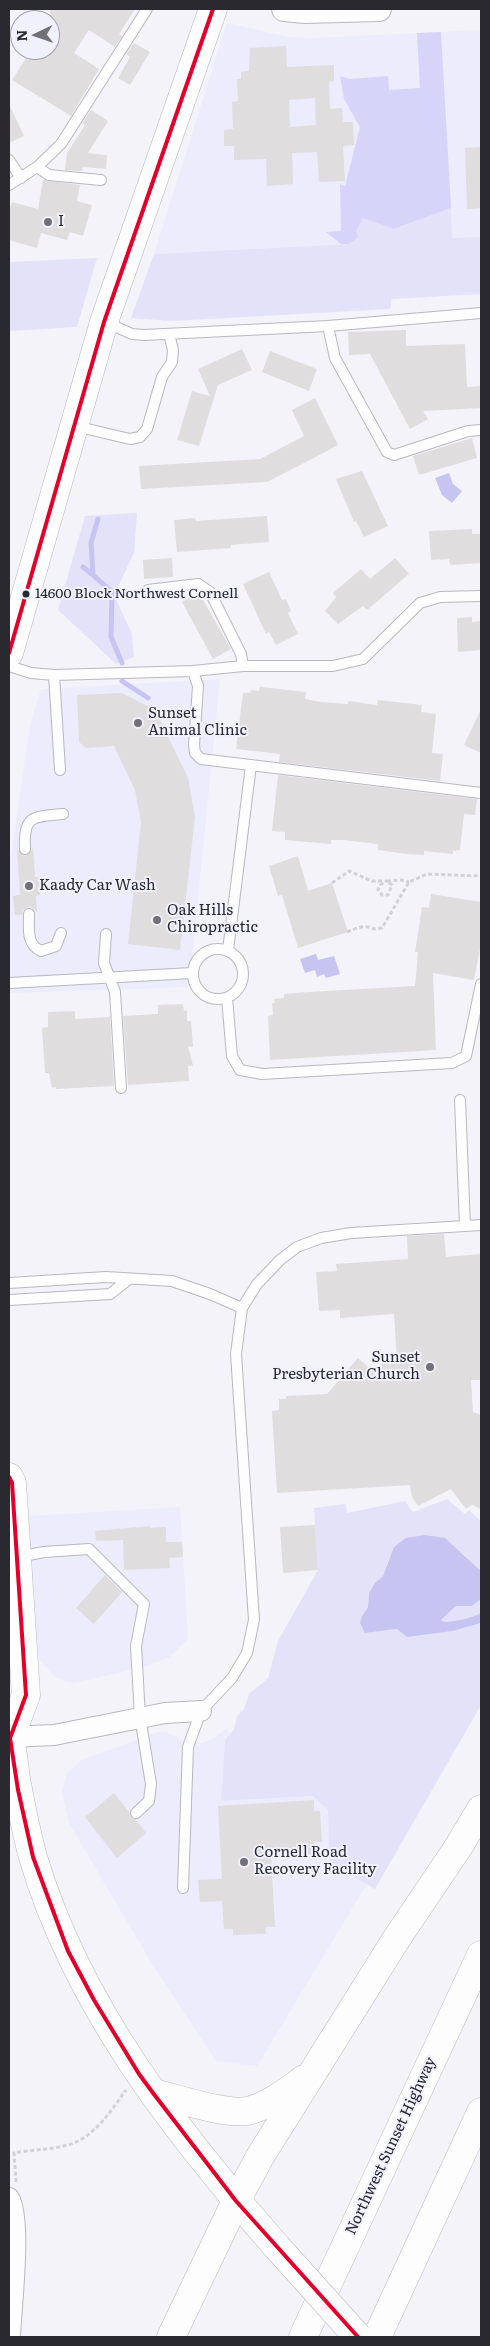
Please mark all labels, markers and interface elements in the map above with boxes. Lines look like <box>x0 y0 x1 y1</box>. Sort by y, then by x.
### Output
north arrow <box>10 10 60 60</box>
text: N <box>11 29 31 42</box>
place label: I <box>58 213 64 231</box>
marker: I <box>42 216 54 228</box>
place label: 14600 Block Northwest Cornell <box>35 586 238 602</box>
marker: 14600 Block Northwest Cornell <box>21 589 31 599</box>
place label: Sunset Animal Clinic <box>148 705 247 740</box>
marker: Sunset Animal Clinic <box>132 717 144 729</box>
place label: Kaady Car Wash <box>39 877 156 895</box>
marker: Kaady Car Wash <box>23 880 35 892</box>
place label: Oak Hills Chiropractic <box>167 902 258 937</box>
marker: Oak Hills Chiropractic <box>151 914 163 926</box>
place label: Sunset Presbyterian Church <box>272 1349 420 1384</box>
marker: Sunset Presbyterian Church <box>424 1361 436 1373</box>
place label: Cornell Road Recovery Facility <box>254 1844 376 1879</box>
marker: Cornell Road Recovery Facility <box>238 1856 250 1868</box>
street label: Northwest Sunset Highway <box>342 2054 440 2238</box>

